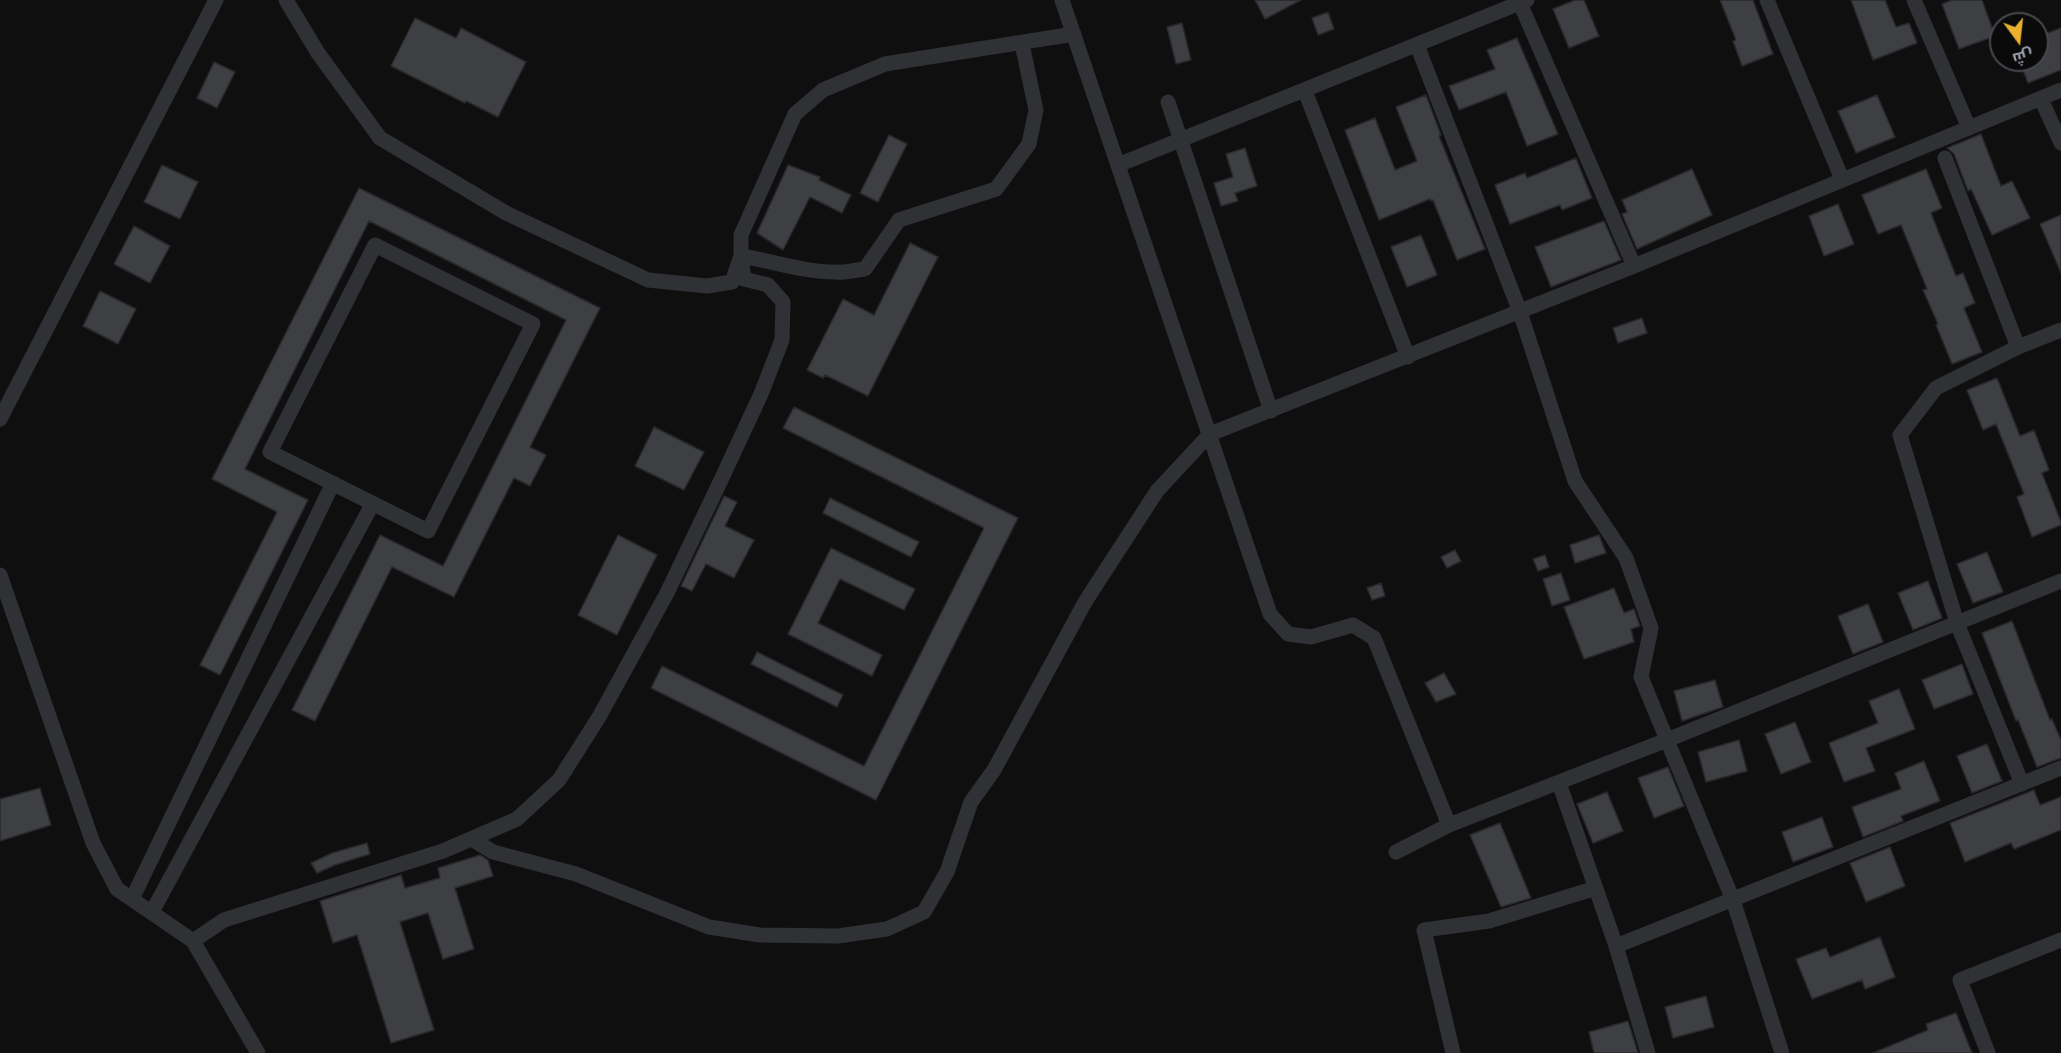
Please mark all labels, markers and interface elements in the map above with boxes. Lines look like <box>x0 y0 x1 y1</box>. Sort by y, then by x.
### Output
north arrow <box>1989 12 2049 72</box>
text: ش <box>2011 45 2036 70</box>

